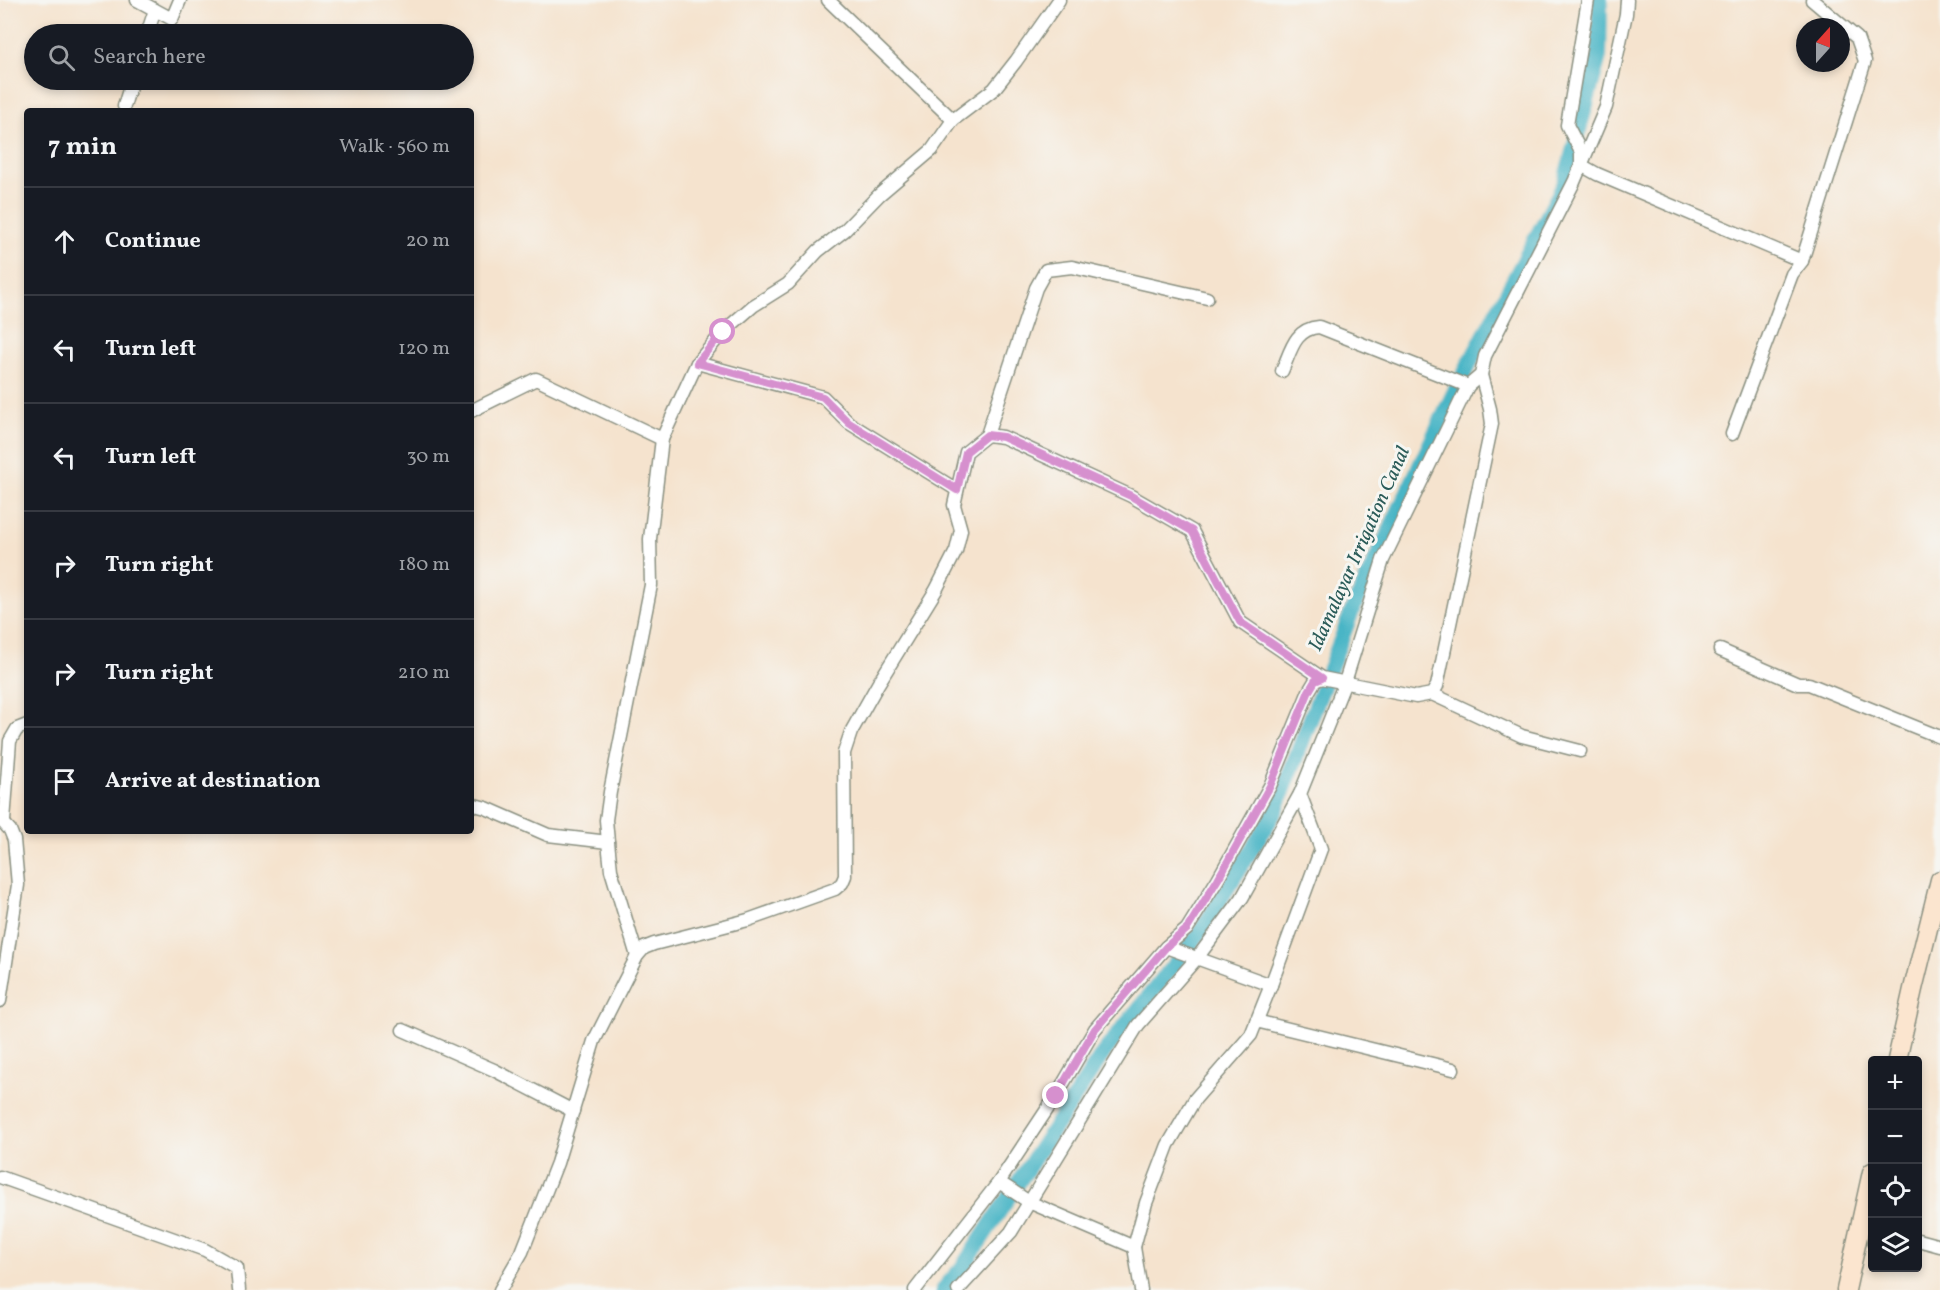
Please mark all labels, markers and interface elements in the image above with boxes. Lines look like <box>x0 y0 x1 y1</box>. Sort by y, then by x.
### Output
north arrow <box>1796 18 1850 72</box>
search box <box>24 24 474 90</box>
icon: search <box>45 41 78 74</box>
text: Search here <box>93 42 206 73</box>
text: 7 min <box>48 129 117 165</box>
text: Walk · 560 m <box>339 133 450 161</box>
icon: ahead <box>48 225 81 258</box>
text: Continue <box>105 226 201 257</box>
text: 20 m <box>406 227 450 255</box>
route start <box>709 318 735 344</box>
icon: left <box>48 333 81 366</box>
text: Turn left <box>105 334 196 365</box>
text: 120 m <box>398 335 450 363</box>
icon: left <box>48 441 81 474</box>
text: Turn left <box>105 442 196 473</box>
water label: Idamalayar Irrigation Canal <box>1302 442 1418 656</box>
text: 30 m <box>406 443 450 471</box>
icon: right <box>48 549 81 582</box>
text: Turn right <box>105 550 213 581</box>
text: 180 m <box>398 551 450 579</box>
icon: right <box>48 657 81 690</box>
text: Turn right <box>105 658 213 689</box>
text: 210 m <box>398 659 450 687</box>
icon: arrive <box>48 765 81 798</box>
text: Arrive at destination <box>105 766 321 797</box>
map controls <box>1868 1056 1922 1272</box>
button: + <box>1868 1056 1922 1110</box>
route end <box>1042 1082 1068 1108</box>
button: − <box>1868 1110 1922 1164</box>
button: locate <box>1868 1164 1922 1218</box>
button: layers <box>1868 1218 1922 1272</box>

